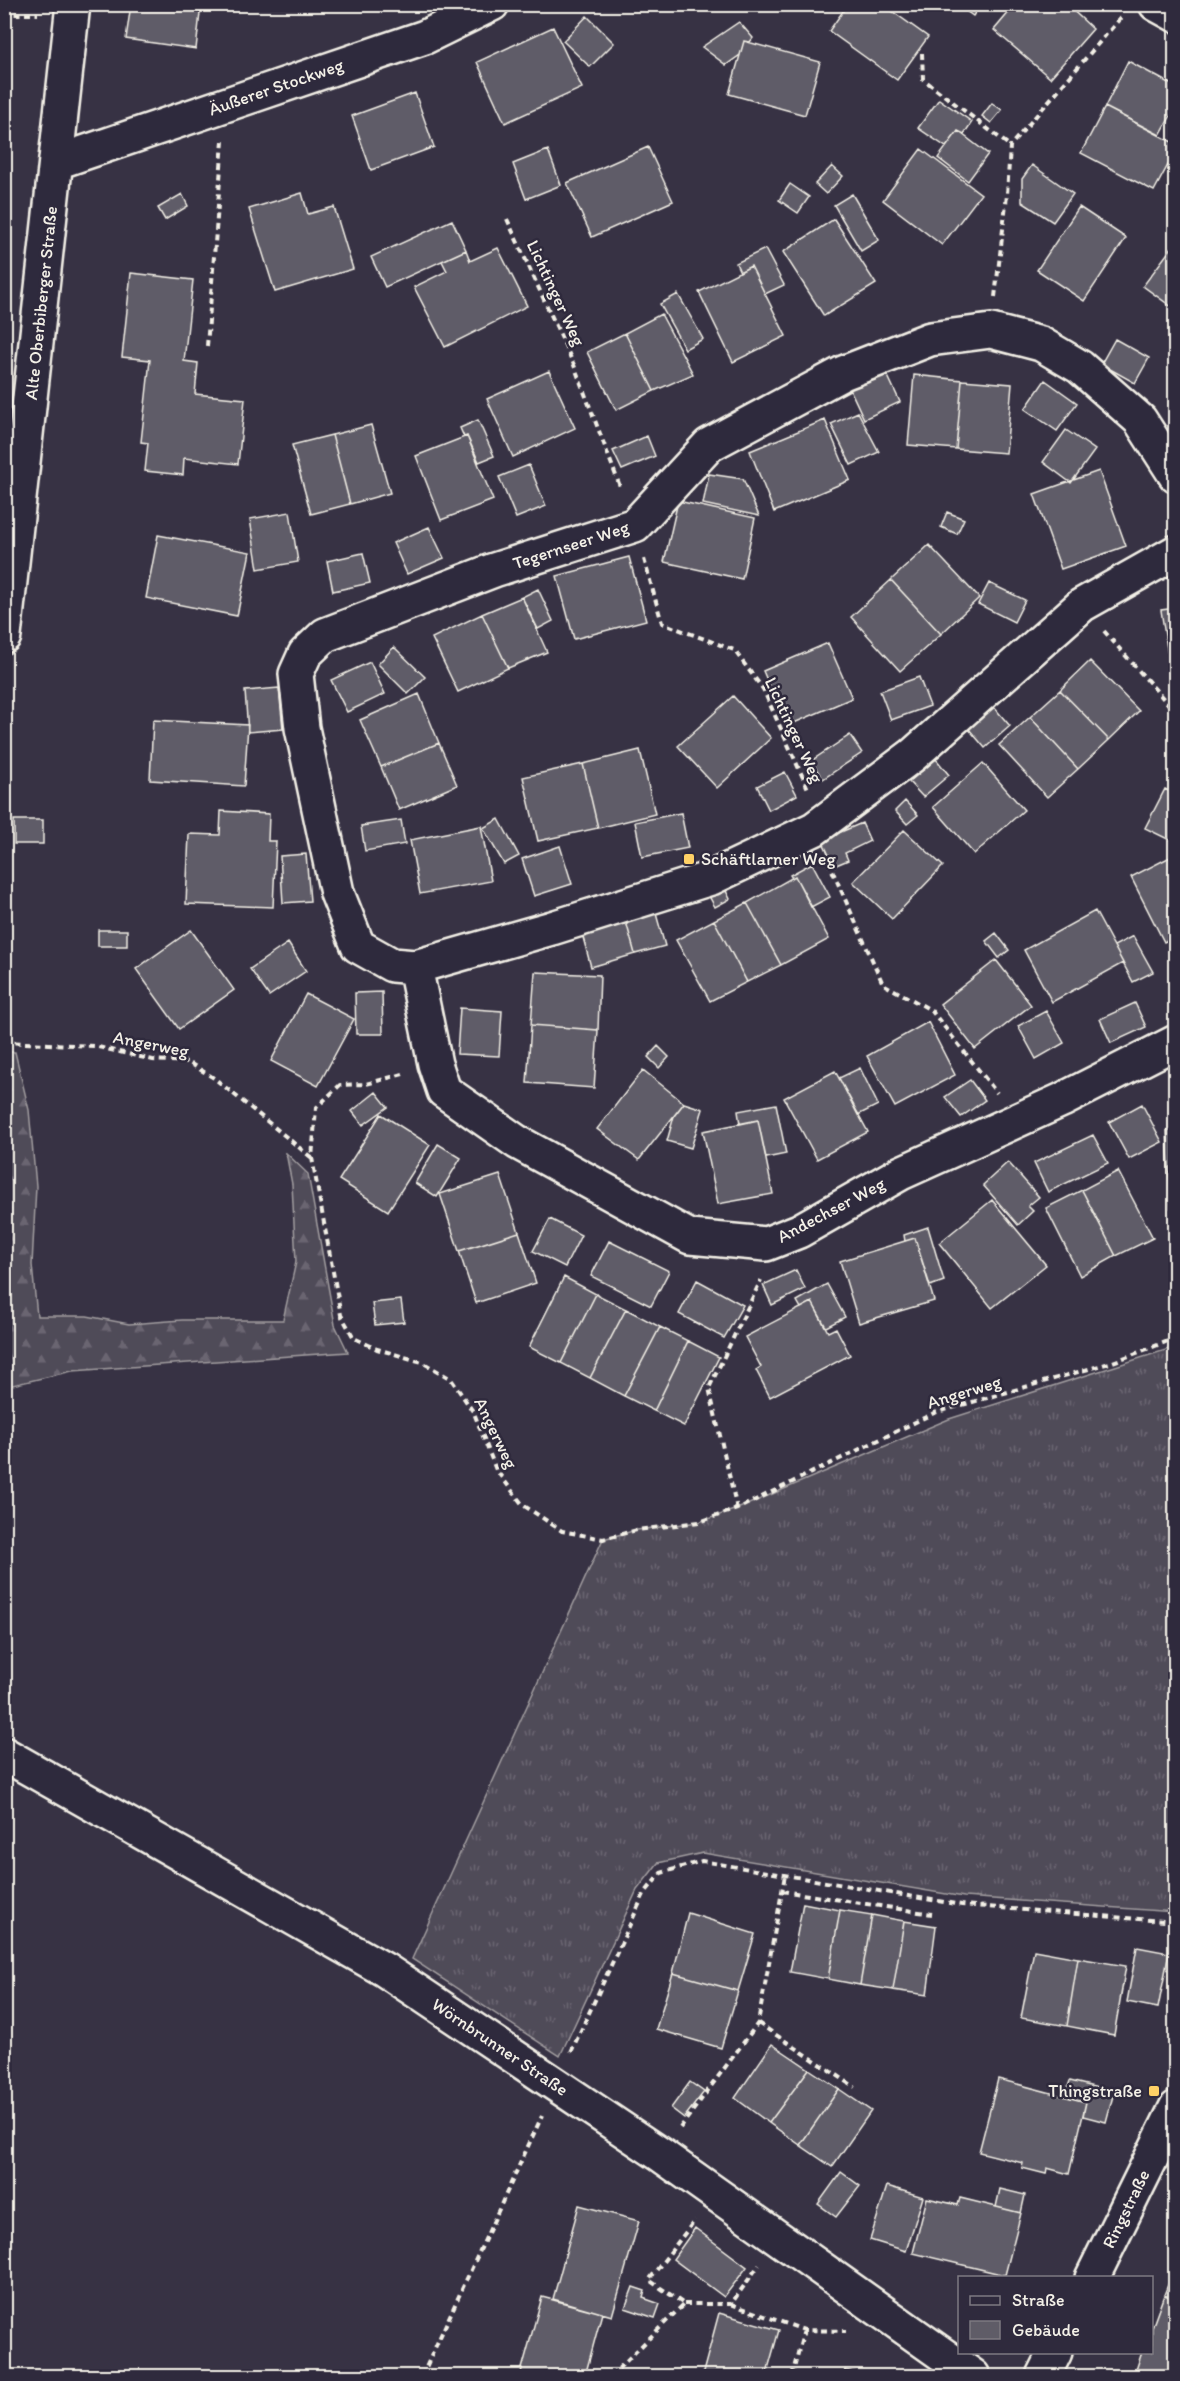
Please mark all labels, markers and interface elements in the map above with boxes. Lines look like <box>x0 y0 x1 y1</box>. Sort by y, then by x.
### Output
street label: Äußerer Stockweg <box>206 53 347 120</box>
street label: Alte Oberbiberger Straße <box>20 205 62 401</box>
street label: Lichtinger Weg <box>522 236 590 350</box>
street label: Tegernseer Weg <box>510 516 633 574</box>
street label: Lichtinger Weg <box>760 673 828 787</box>
place label: Schäftlarner Weg <box>701 848 836 870</box>
marker: Schäftlarner Weg <box>682 852 696 866</box>
street label: Angerweg <box>111 1026 191 1062</box>
street label: Andechser Weg <box>773 1172 889 1248</box>
street label: Angerweg <box>924 1370 1005 1414</box>
street label: Angerweg <box>469 1394 523 1473</box>
street label: Wörnbrunner Straße <box>428 1993 572 2101</box>
place label: Thingstraße <box>1048 2080 1142 2102</box>
marker: Thingstraße <box>1147 2084 1161 2098</box>
street label: Ringstraße <box>1097 2166 1155 2252</box>
legend <box>958 2276 1153 2354</box>
text: Straße <box>1012 2289 1065 2311</box>
text: Gebäude <box>1012 2319 1080 2341</box>

